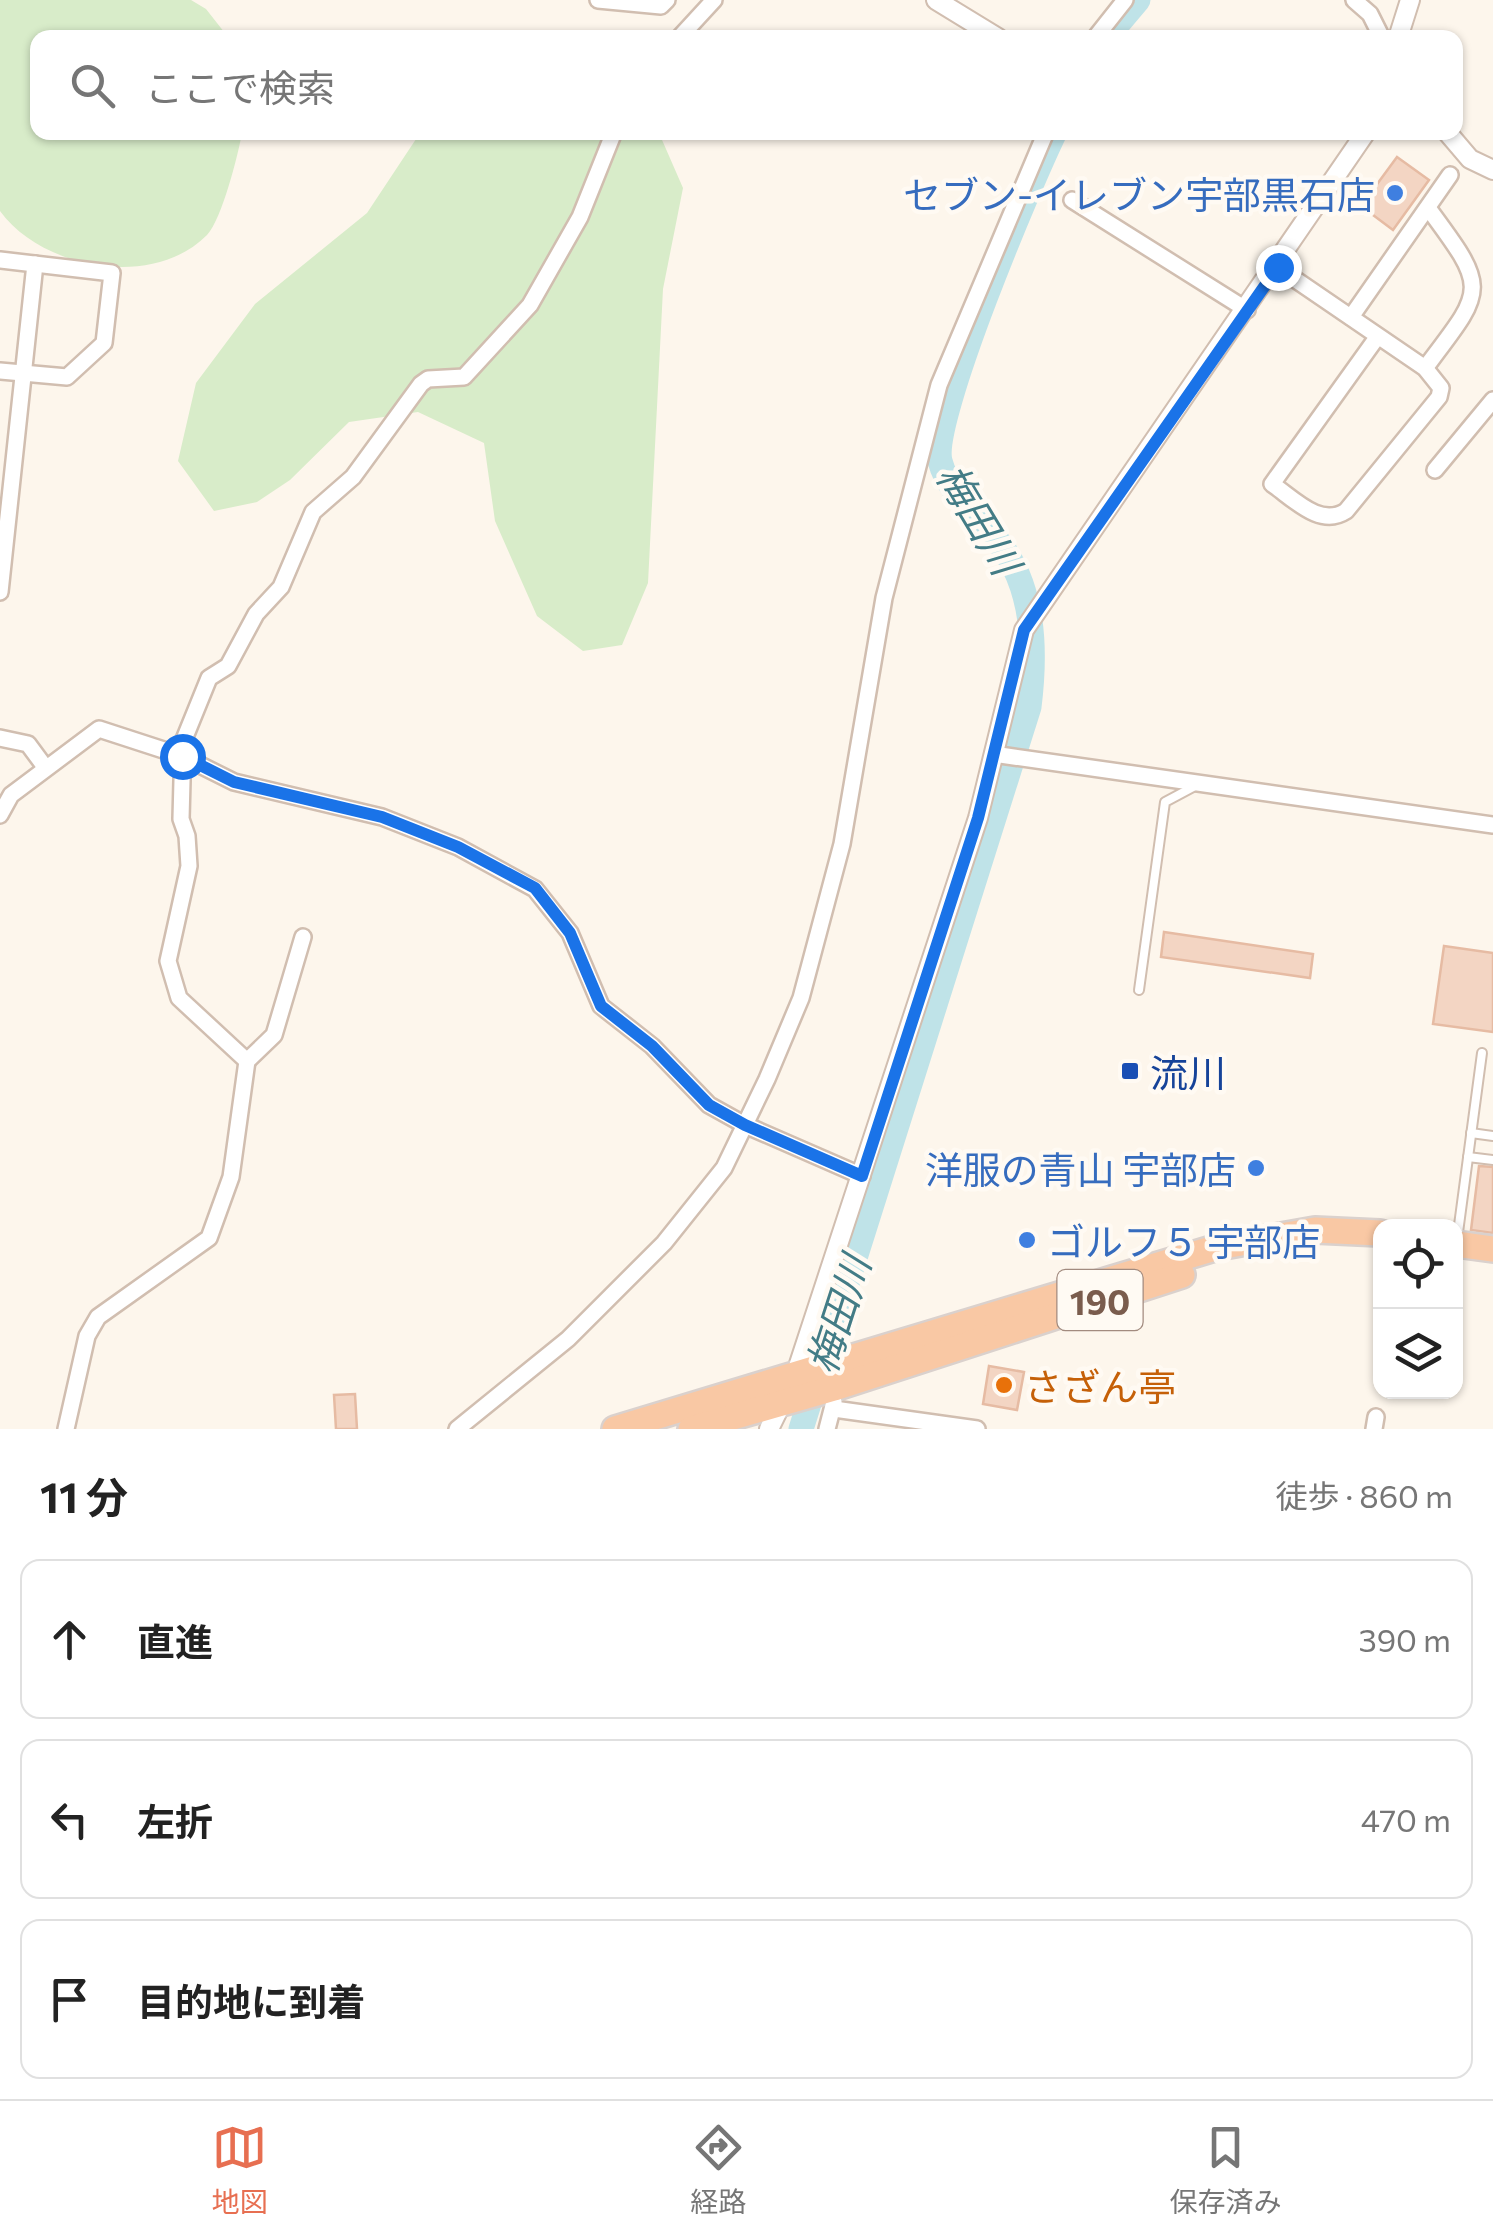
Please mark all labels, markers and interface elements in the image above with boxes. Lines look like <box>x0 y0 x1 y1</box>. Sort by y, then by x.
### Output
search box <box>30 30 1463 140</box>
icon: search <box>65 58 120 113</box>
text: ここで検索 <box>145 63 335 110</box>
place label: セブン-イレブン宇部黒石店 <box>903 170 1375 217</box>
marker: セブン-イレブン宇部黒石店 <box>1384 182 1406 204</box>
route end <box>1256 245 1302 291</box>
water label: 梅田川 <box>928 454 1034 585</box>
route start <box>160 734 206 780</box>
place label: 流川 <box>1150 1048 1226 1095</box>
marker: 流川 <box>1119 1060 1141 1082</box>
place label: 洋服の青山 宇部店 <box>925 1145 1236 1192</box>
marker: 洋服の青山 宇部店 <box>1245 1157 1267 1179</box>
place label: ゴルフ５ 宇部店 <box>1047 1217 1320 1264</box>
map controls <box>1373 1219 1463 1399</box>
button: locate <box>1373 1219 1463 1309</box>
marker: ゴルフ５ 宇部店 <box>1016 1229 1038 1251</box>
water label: 梅田川 <box>795 1246 880 1379</box>
road number: 190 <box>1058 1270 1142 1330</box>
button: layers <box>1373 1309 1463 1399</box>
place label: さざん亭 <box>1024 1362 1176 1409</box>
marker: さざん亭 <box>993 1374 1015 1396</box>
text: 11 分 <box>40 1470 128 1522</box>
text: 徒歩 · 860 m <box>1275 1475 1453 1515</box>
icon: ahead <box>42 1612 97 1667</box>
text: 直進 <box>137 1617 213 1664</box>
text: 390 m <box>1358 1619 1451 1659</box>
icon: left <box>42 1792 97 1847</box>
text: 左折 <box>137 1797 213 1844</box>
text: 470 m <box>1361 1799 1451 1839</box>
icon: arrive <box>42 1972 97 2027</box>
text: 目的地に到着 <box>137 1977 365 2024</box>
tab: 地図 <box>211 2120 268 2220</box>
tab: 経路 <box>690 2120 747 2220</box>
tab: 保存済み <box>1169 2120 1282 2220</box>

